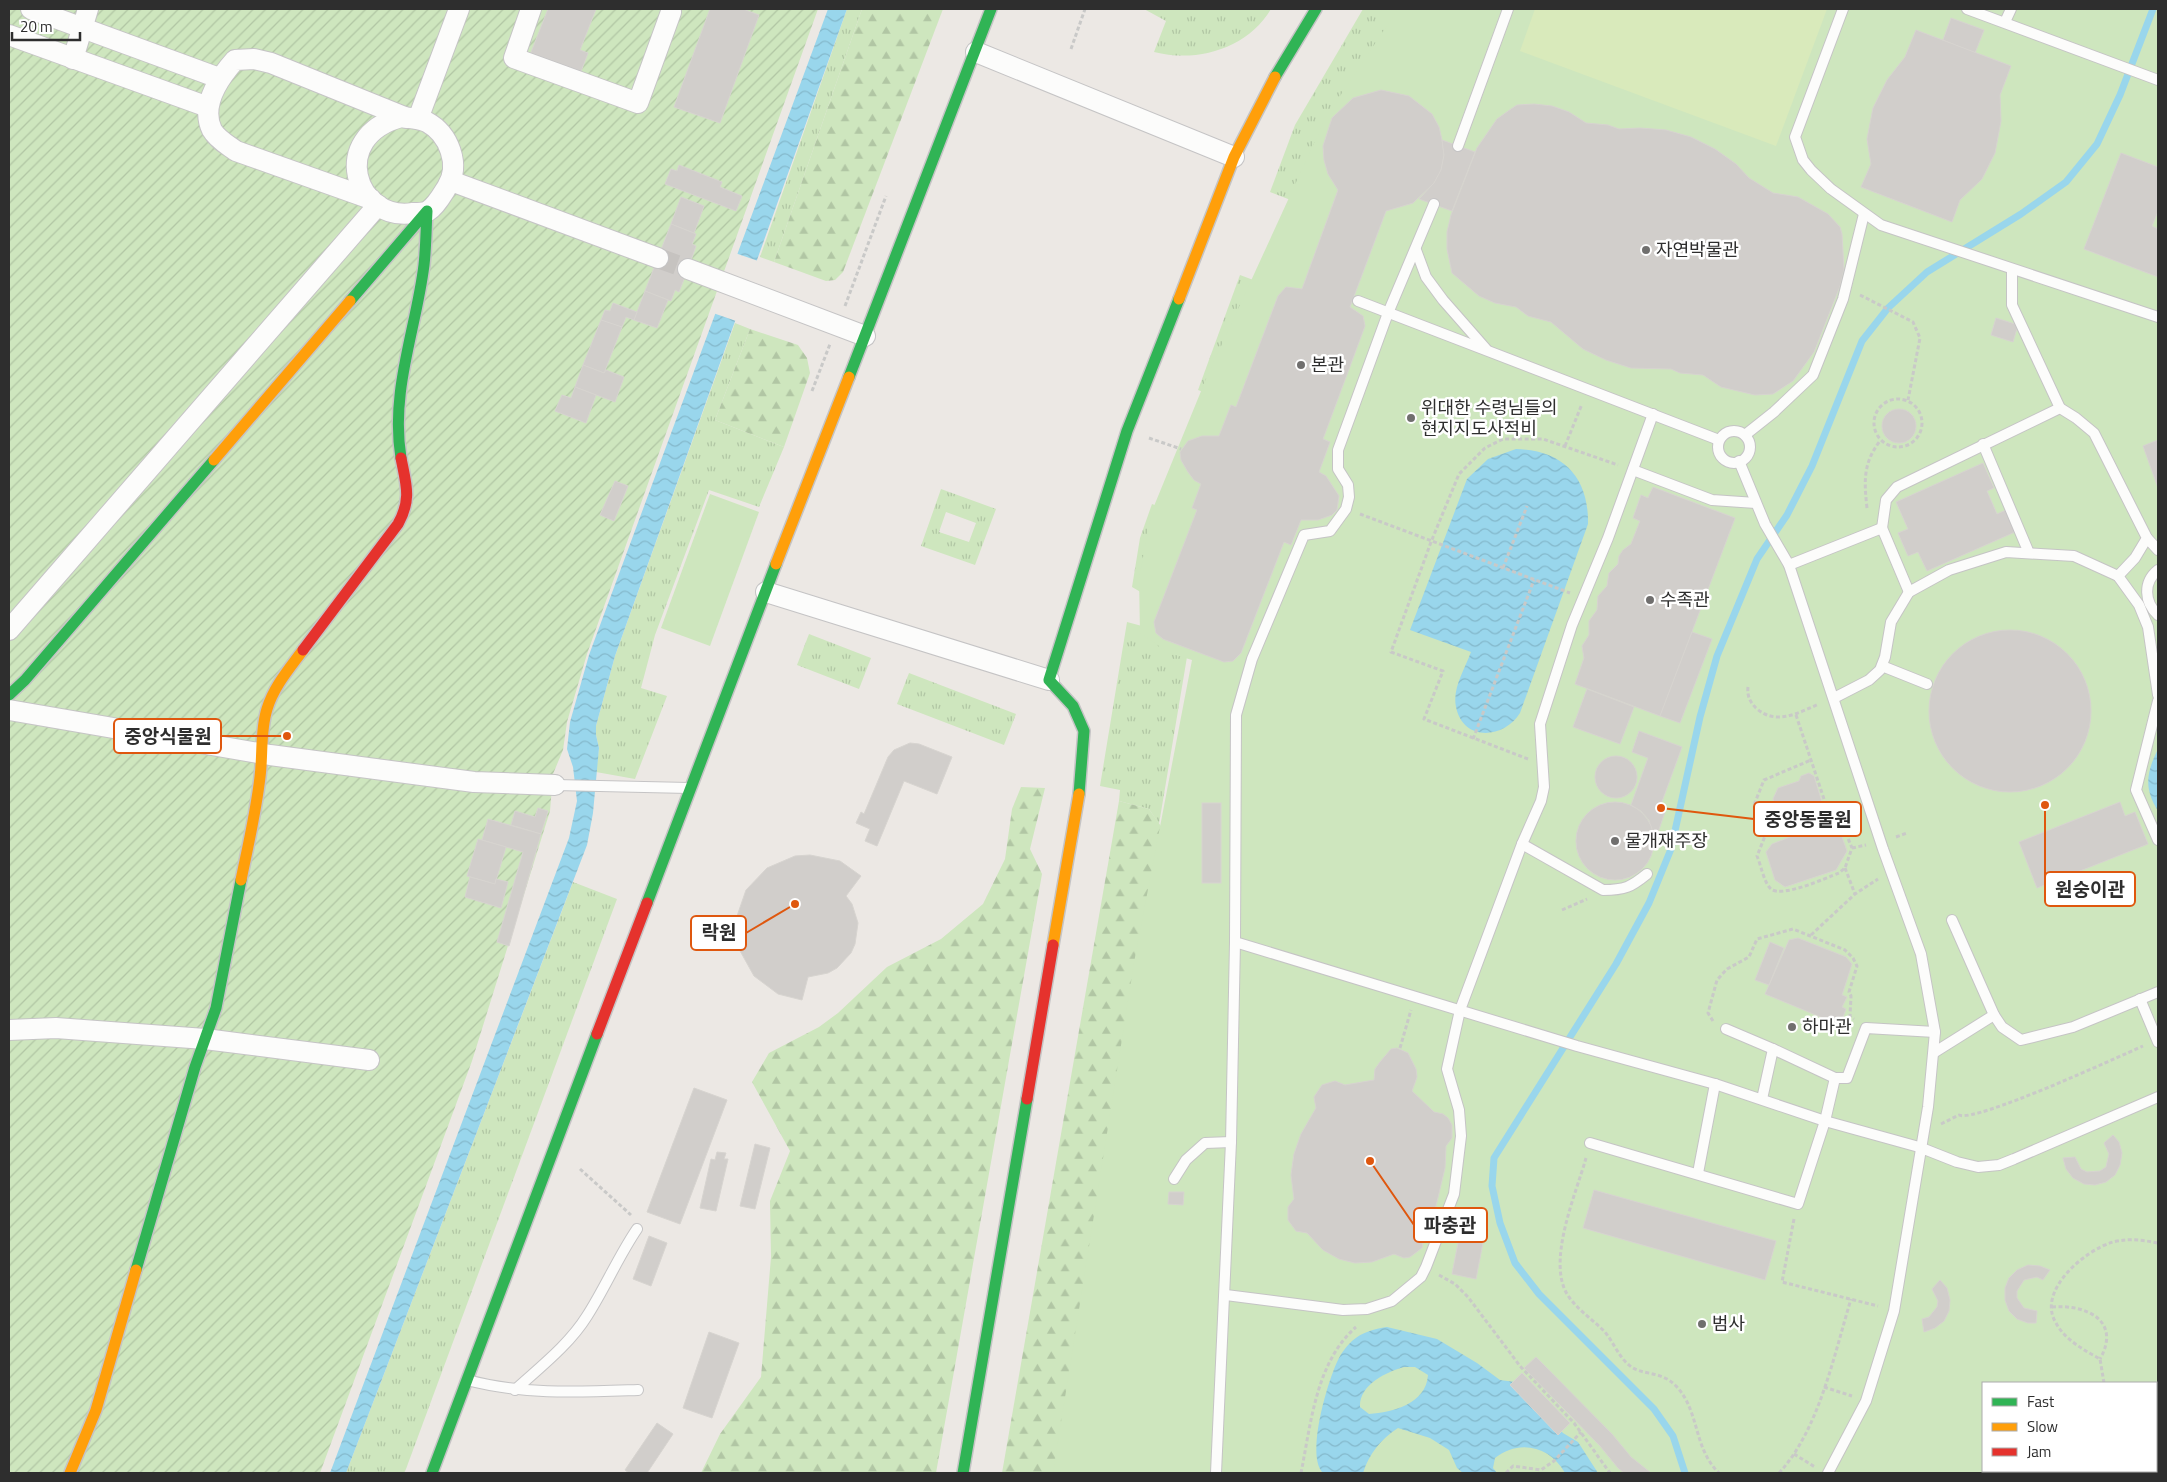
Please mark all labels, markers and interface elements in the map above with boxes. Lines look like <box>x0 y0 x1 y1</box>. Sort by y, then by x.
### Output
scale bar <box>12 10 80 42</box>
text: 20 m <box>20 15 53 38</box>
place label: 자연박물관 <box>1656 236 1739 263</box>
marker: 자연박물관 <box>1640 244 1652 256</box>
place label: 본관 <box>1311 351 1345 378</box>
marker: 본관 <box>1295 359 1307 371</box>
place label: 위대한 수령님들의 현지지도사적비 <box>1421 394 1557 442</box>
marker: 위대한 수령님들의 현지지도사적비 <box>1405 412 1417 424</box>
place label: 수족관 <box>1660 586 1710 613</box>
marker: 수족관 <box>1644 594 1656 606</box>
callout: 중앙식물원 <box>114 719 221 753</box>
text: 중앙식물원 <box>124 721 212 750</box>
callout: 중앙동물원 <box>1754 802 1861 836</box>
text: 중앙동물원 <box>1764 804 1852 833</box>
place label: 물개재주장 <box>1625 827 1708 854</box>
marker: 물개재주장 <box>1609 835 1621 847</box>
callout: 원숭이관 <box>2045 872 2135 906</box>
text: 원숭이관 <box>2055 874 2125 903</box>
callout: 락원 <box>691 916 746 950</box>
text: 락원 <box>702 917 736 946</box>
place label: 하마관 <box>1802 1013 1852 1040</box>
marker: 하마관 <box>1786 1021 1798 1033</box>
callout: 파충관 <box>1414 1208 1487 1242</box>
text: 파충관 <box>1424 1210 1477 1239</box>
place label: 범사 <box>1712 1310 1746 1337</box>
marker: 범사 <box>1696 1318 1708 1330</box>
legend <box>1982 1382 2157 1472</box>
text: Fast <box>2027 1390 2055 1413</box>
text: Slow <box>2027 1415 2058 1438</box>
text: Jam <box>2027 1440 2051 1463</box>

